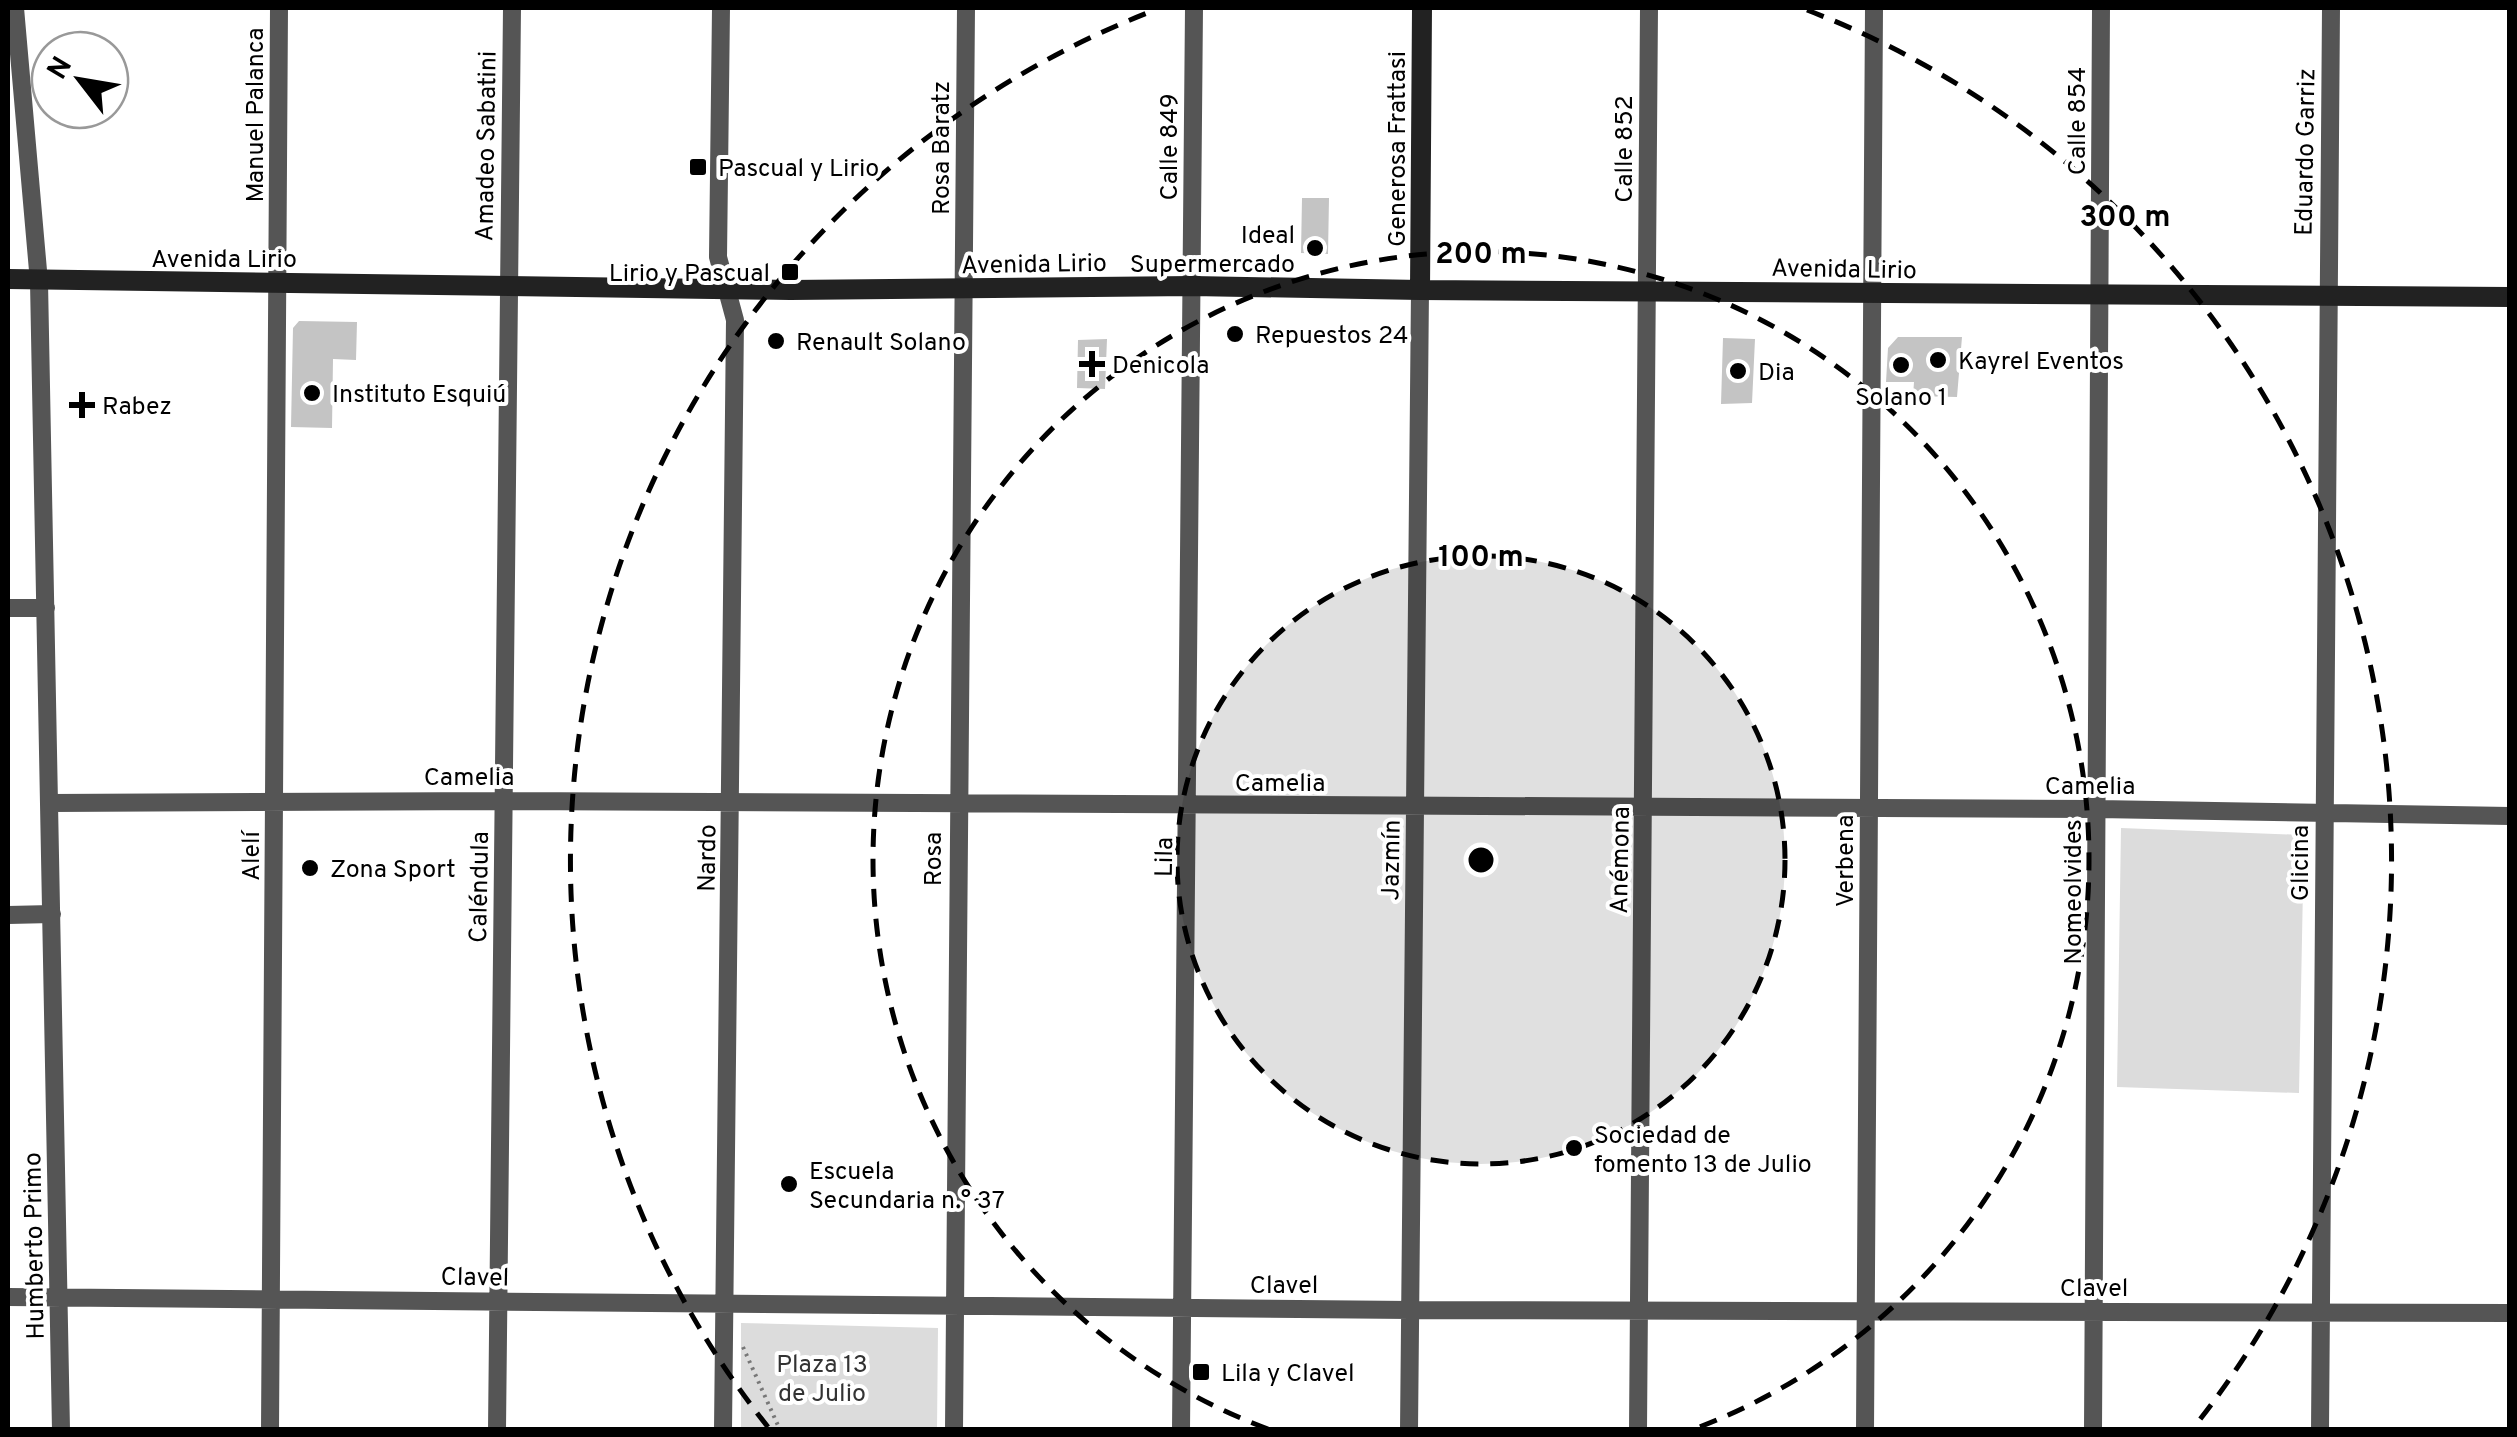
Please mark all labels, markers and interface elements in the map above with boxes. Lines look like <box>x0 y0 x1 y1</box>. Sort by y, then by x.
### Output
street label: Manuel Palanca <box>241 27 273 203</box>
north arrow <box>30 30 130 130</box>
street label: Amadeo Sabatini <box>470 50 506 242</box>
text: N <box>41 51 82 87</box>
street label: Generosa Frattasi <box>1383 51 1415 247</box>
street label: Calle 854 <box>2063 67 2095 175</box>
street label: Eduardo Garriz <box>2290 68 2324 236</box>
street label: Rosa Baratz <box>927 81 959 215</box>
street label: Calle 849 <box>1155 93 1187 201</box>
street label: Calle 852 <box>1610 95 1642 203</box>
place label: Pascual y Lirio <box>718 154 879 186</box>
marker: Pascual y Lirio <box>687 156 709 178</box>
text: 300 m <box>2080 200 2170 237</box>
place label: Ideal Supermercado <box>1130 221 1295 282</box>
marker: Ideal Supermercado <box>1304 237 1326 259</box>
text: 200 m <box>1435 237 1527 274</box>
street label: Avenida Lirio <box>151 245 297 277</box>
street label: Avenida Lirio <box>961 249 1107 283</box>
street label: Avenida Lirio <box>1771 254 1917 288</box>
place label: Lirio y Pascual <box>609 259 770 291</box>
marker: Lirio y Pascual <box>779 261 801 283</box>
place label: Repuestos 24 <box>1255 321 1409 353</box>
marker: Repuestos 24 <box>1224 323 1246 345</box>
place label: Renault Solano <box>796 328 966 360</box>
marker: Renault Solano <box>765 330 787 352</box>
place label: Kayrel Eventos <box>1958 347 2124 379</box>
marker: Kayrel Eventos <box>1927 349 1949 371</box>
place label: Denicola <box>1112 351 1209 383</box>
marker: Denicola <box>1081 353 1103 375</box>
marker: Solano 1 <box>1890 354 1912 376</box>
place label: Dia <box>1758 358 1795 390</box>
marker: Dia <box>1727 360 1749 382</box>
place label: Instituto Esquiú <box>332 380 506 412</box>
marker: Instituto Esquiú <box>301 382 323 404</box>
place label: Solano 1 <box>1855 383 1947 415</box>
place label: Rabez <box>102 392 172 424</box>
marker: Rabez <box>71 394 93 416</box>
text: 100 m <box>1438 540 1524 577</box>
street label: Camelia <box>424 763 514 795</box>
street label: Camelia <box>1235 769 1325 801</box>
street label: Camelia <box>2045 772 2135 804</box>
street label: Anémona <box>1605 806 1639 914</box>
street label: Verbena <box>1831 815 1863 907</box>
street label: Jazmín <box>1376 819 1410 901</box>
street label: Nomeolvides <box>2059 819 2091 965</box>
street label: Nardo <box>692 824 726 892</box>
street label: Glicina <box>2286 825 2318 901</box>
street label: Alelí <box>237 828 269 881</box>
street label: Caléndula <box>464 831 498 943</box>
street label: Rosa <box>919 832 951 886</box>
street label: Lila <box>1150 837 1182 877</box>
centre of rings <box>1463 842 1499 878</box>
place label: Zona Sport <box>330 855 456 887</box>
marker: Zona Sport <box>299 857 321 879</box>
place label: Sociedad de fomento 13 de Julio <box>1594 1121 1812 1182</box>
marker: Sociedad de fomento 13 de Julio <box>1563 1137 1585 1159</box>
street label: Humberto Primo <box>18 1152 54 1340</box>
place label: Escuela Secundaria n.° 37 <box>809 1157 1005 1218</box>
marker: Escuela Secundaria n.° 37 <box>778 1173 800 1195</box>
street label: Clavel <box>440 1262 509 1296</box>
street label: Clavel <box>1250 1271 1318 1303</box>
street label: Clavel <box>2060 1274 2128 1306</box>
park label: Plaza 13 de Julio <box>776 1350 868 1411</box>
place label: Lila y Clavel <box>1221 1359 1355 1391</box>
marker: Lila y Clavel <box>1190 1361 1212 1383</box>

